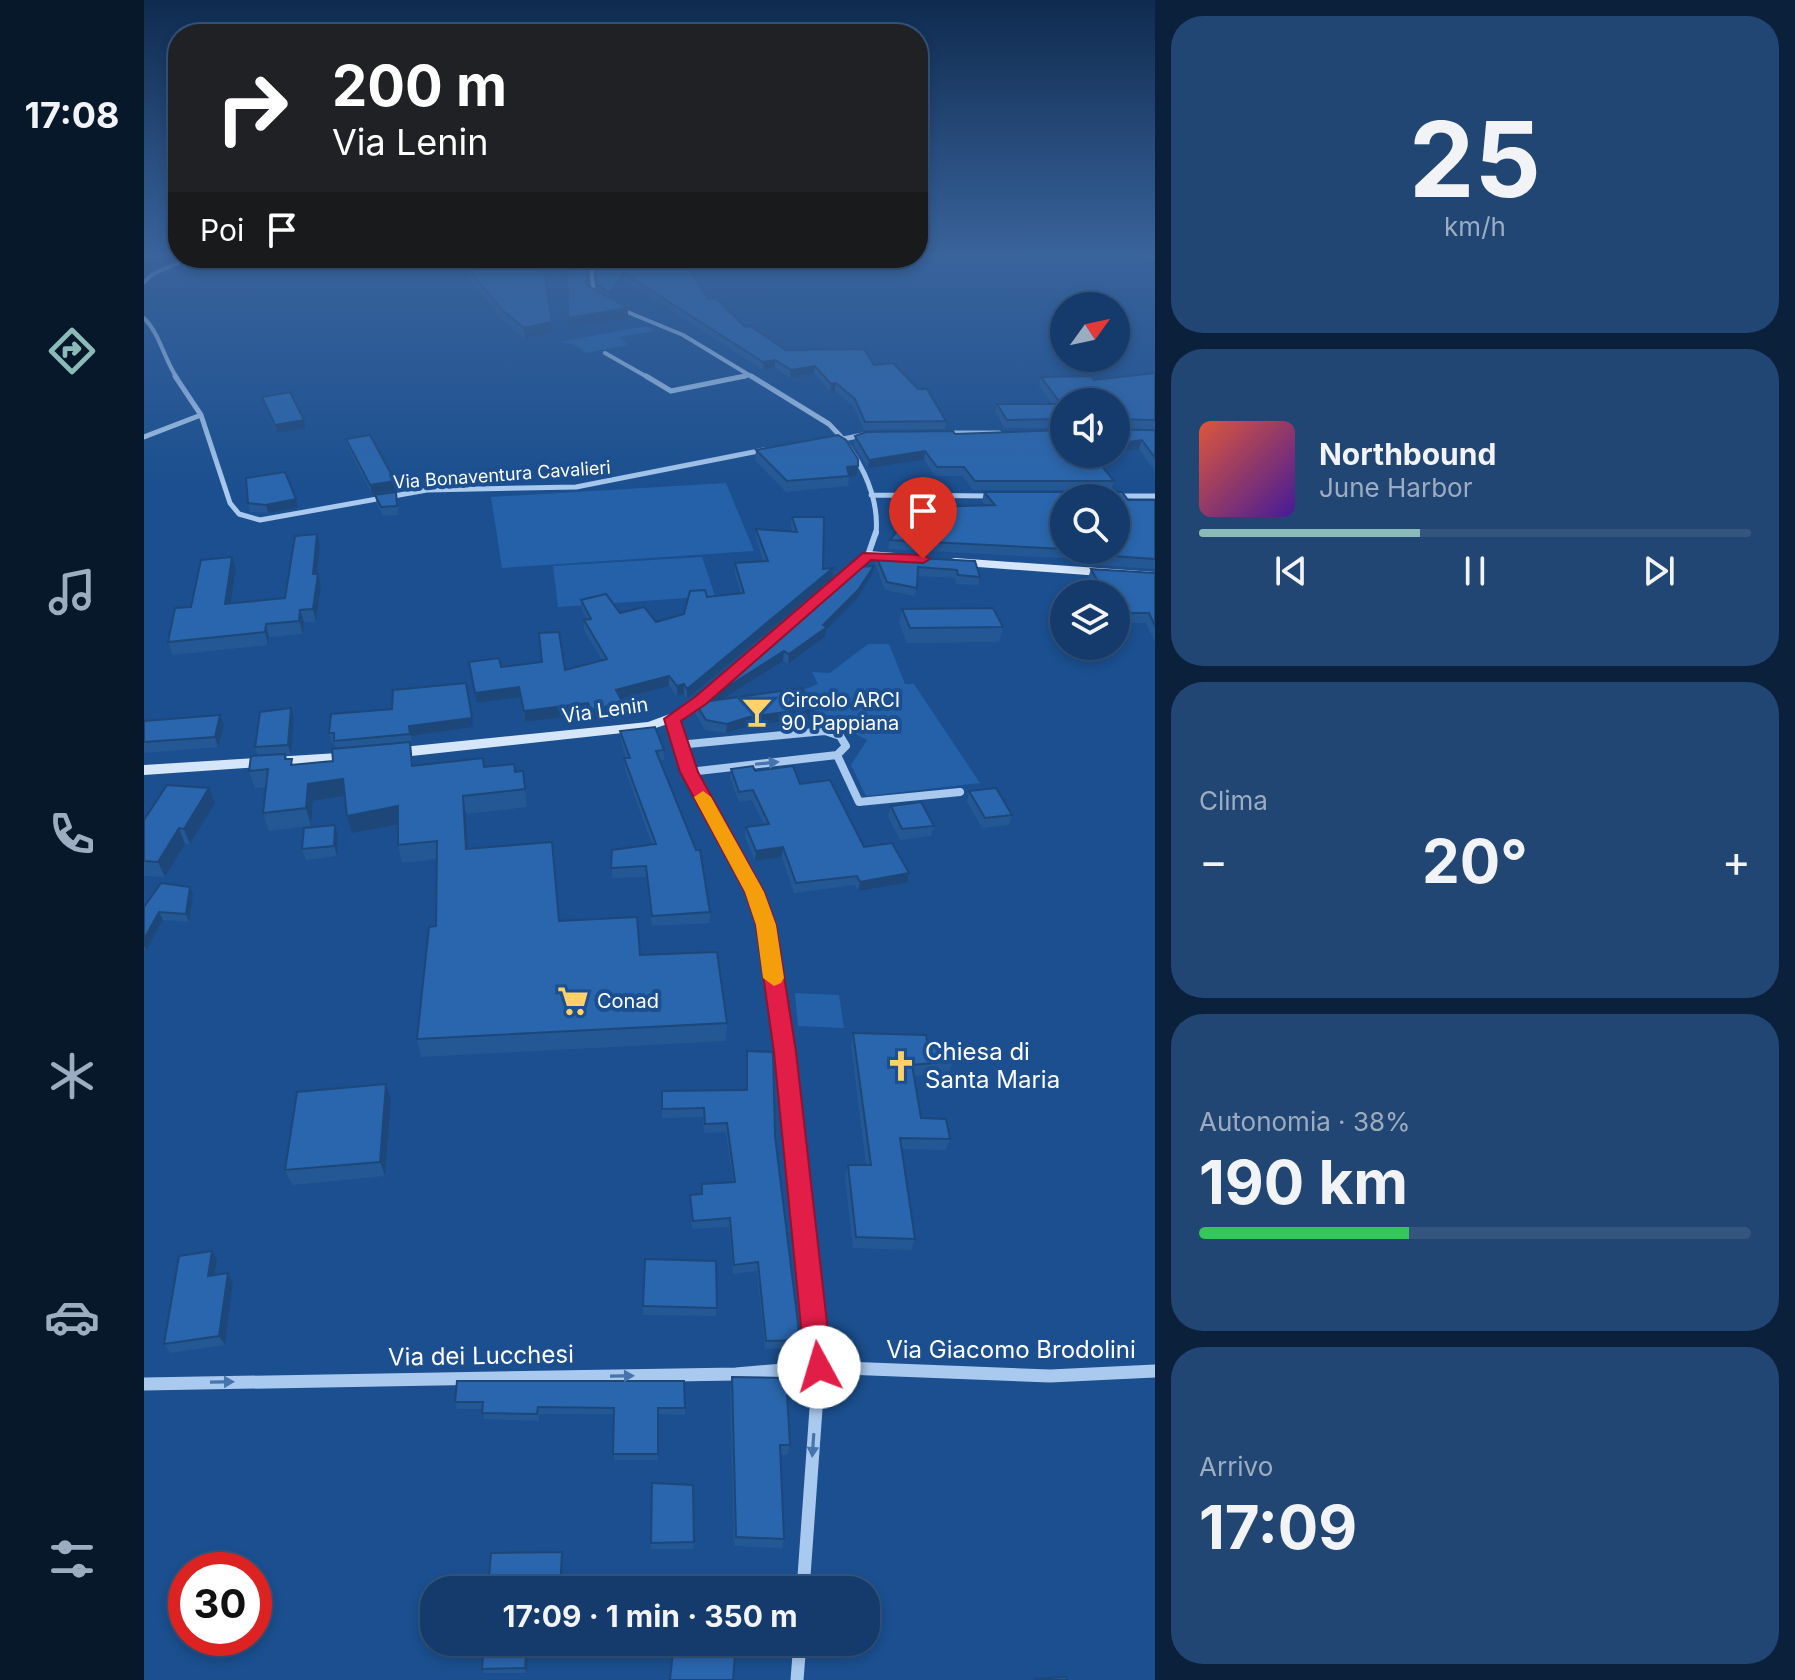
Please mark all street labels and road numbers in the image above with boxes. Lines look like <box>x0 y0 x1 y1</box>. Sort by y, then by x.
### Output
street label: Via Bonaventura Cavalieri <box>392 456 612 493</box>
street label: Via Lenin <box>560 692 650 728</box>
street label: Via Giacomo Brodolini <box>886 1335 1136 1364</box>
street label: Via dei Lucchesi <box>388 1339 574 1372</box>

